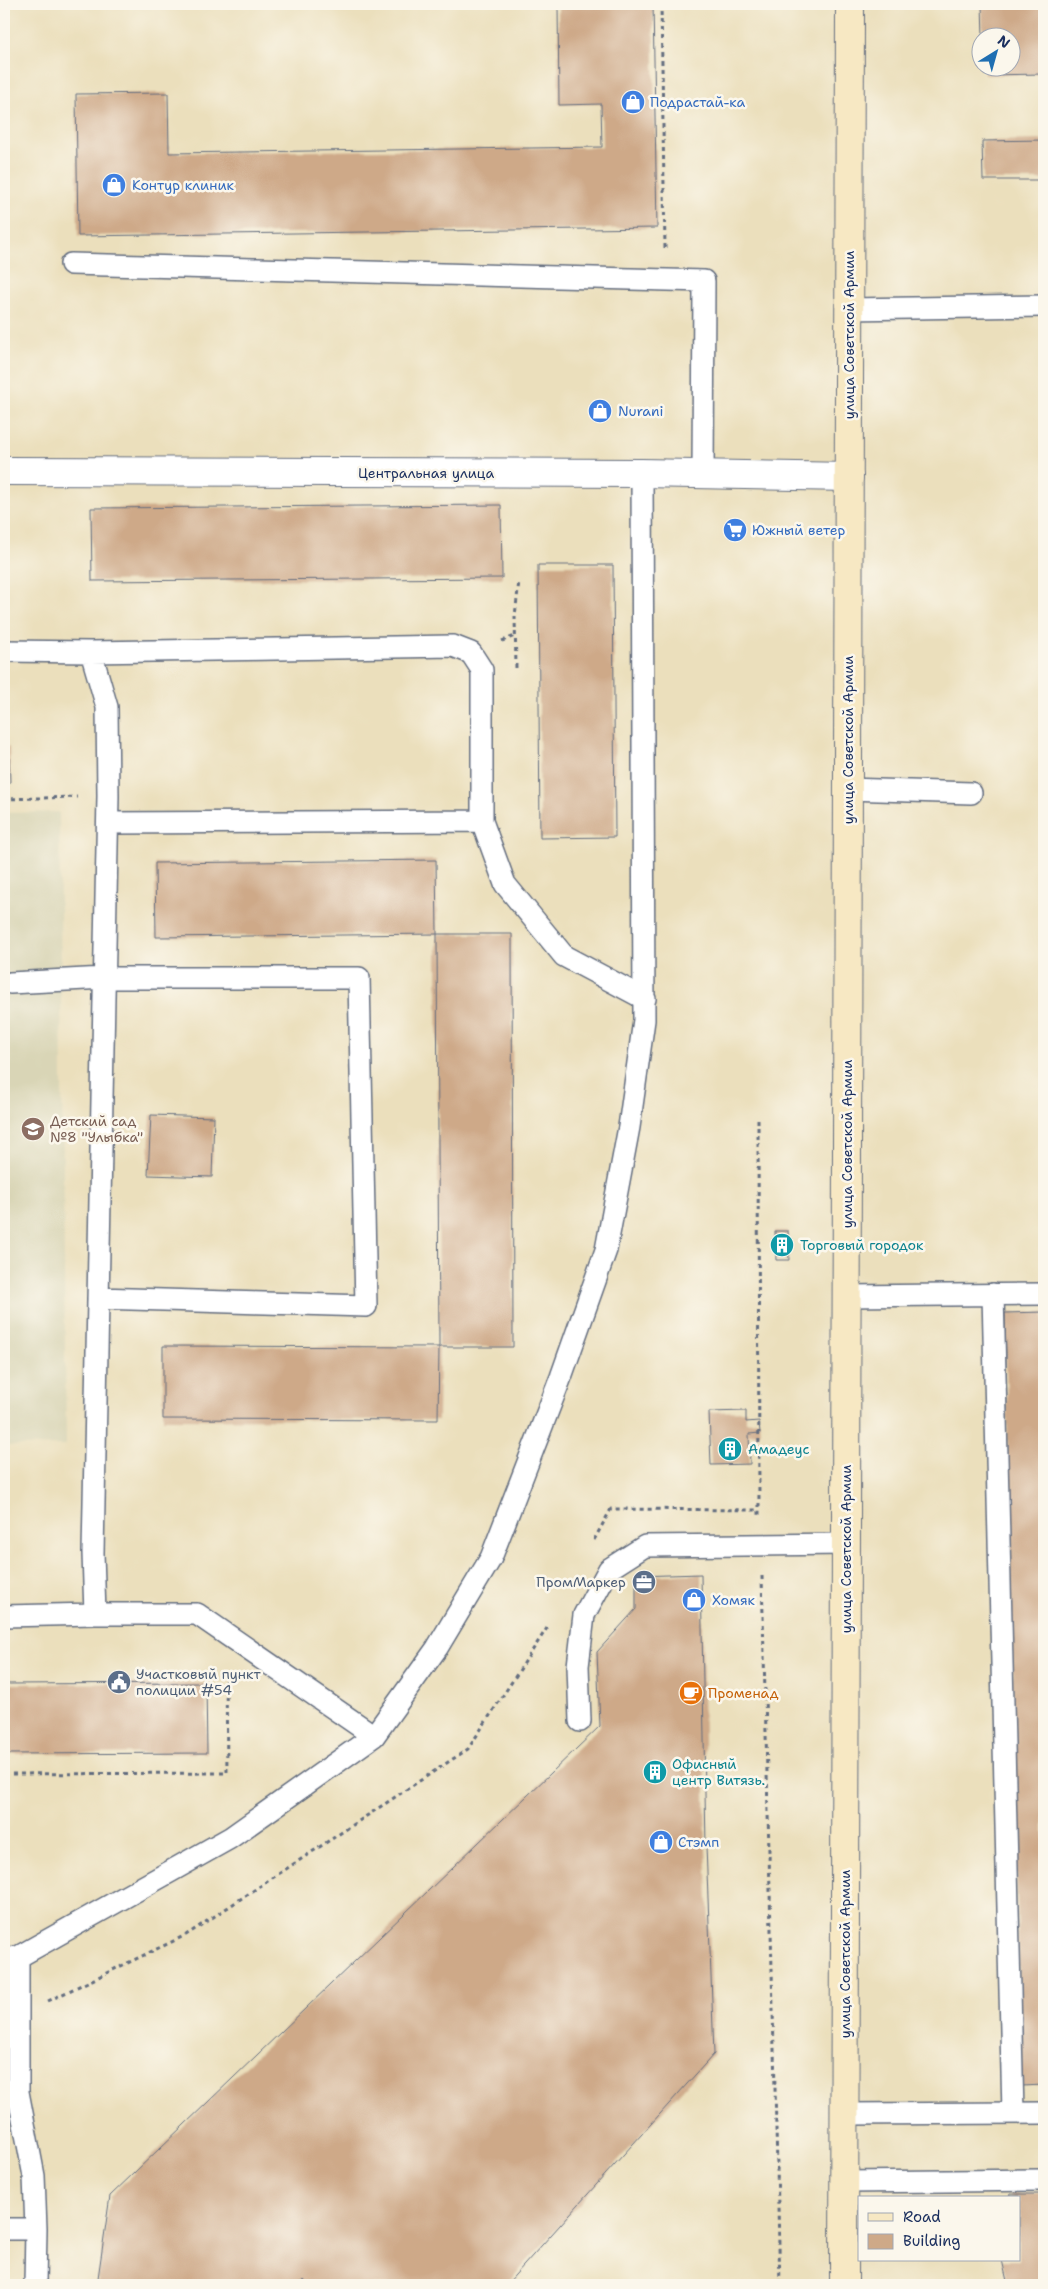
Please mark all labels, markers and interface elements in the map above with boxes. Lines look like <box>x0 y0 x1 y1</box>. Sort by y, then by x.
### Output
north arrow <box>970 28 1020 78</box>
text: N <box>994 31 1014 52</box>
shop icon: Подрастай-ка <box>620 89 646 115</box>
place label: Подрастай-ка <box>650 93 745 111</box>
shop icon: Контур клиник <box>101 172 127 198</box>
place label: Контур клиник <box>132 176 235 194</box>
street label: улица Советской Армии <box>840 251 858 419</box>
shop icon: Nurani <box>587 398 613 424</box>
place label: Nurani <box>618 402 663 420</box>
street label: Центральная улица <box>358 464 494 482</box>
supermarket icon: Южный ветер <box>722 517 748 543</box>
place label: Южный ветер <box>752 521 846 539</box>
street label: улица Советской Армии <box>839 656 857 824</box>
street label: улица Советской Армии <box>838 1060 856 1228</box>
place label: Детский сад №8 "Улыбка" <box>50 1112 143 1146</box>
school or university icon: Детский сад №8 "Улыбка" <box>20 1116 46 1142</box>
building icon: Торговый городок <box>769 1232 795 1258</box>
place label: Торговый городок <box>800 1236 924 1254</box>
building icon: Амадеус <box>717 1436 743 1462</box>
place label: Амадеус <box>748 1440 810 1458</box>
street label: улица Советской Армии <box>837 1465 855 1633</box>
office icon: ПромМаркер <box>631 1569 657 1595</box>
place label: ПромМаркер <box>536 1573 626 1591</box>
shop icon: Хомяк <box>681 1587 707 1613</box>
place label: Хомяк <box>712 1591 756 1609</box>
place label: Участковый пункт полиции #54 <box>136 1665 261 1699</box>
public building icon: Участковый пункт полиции #54 <box>106 1669 132 1695</box>
cafe icon: Променад <box>678 1680 704 1706</box>
place label: Променад <box>708 1684 779 1702</box>
place label: Офисный центр Витязь. <box>672 1755 765 1789</box>
building icon: Офисный центр Витязь. <box>642 1759 668 1785</box>
shop icon: Стэмп <box>648 1829 674 1855</box>
place label: Стэмп <box>678 1833 719 1851</box>
street label: улица Советской Армии <box>836 1870 854 2038</box>
legend <box>858 2196 1020 2262</box>
text: Road <box>903 2207 941 2227</box>
text: Building <box>903 2231 960 2251</box>

